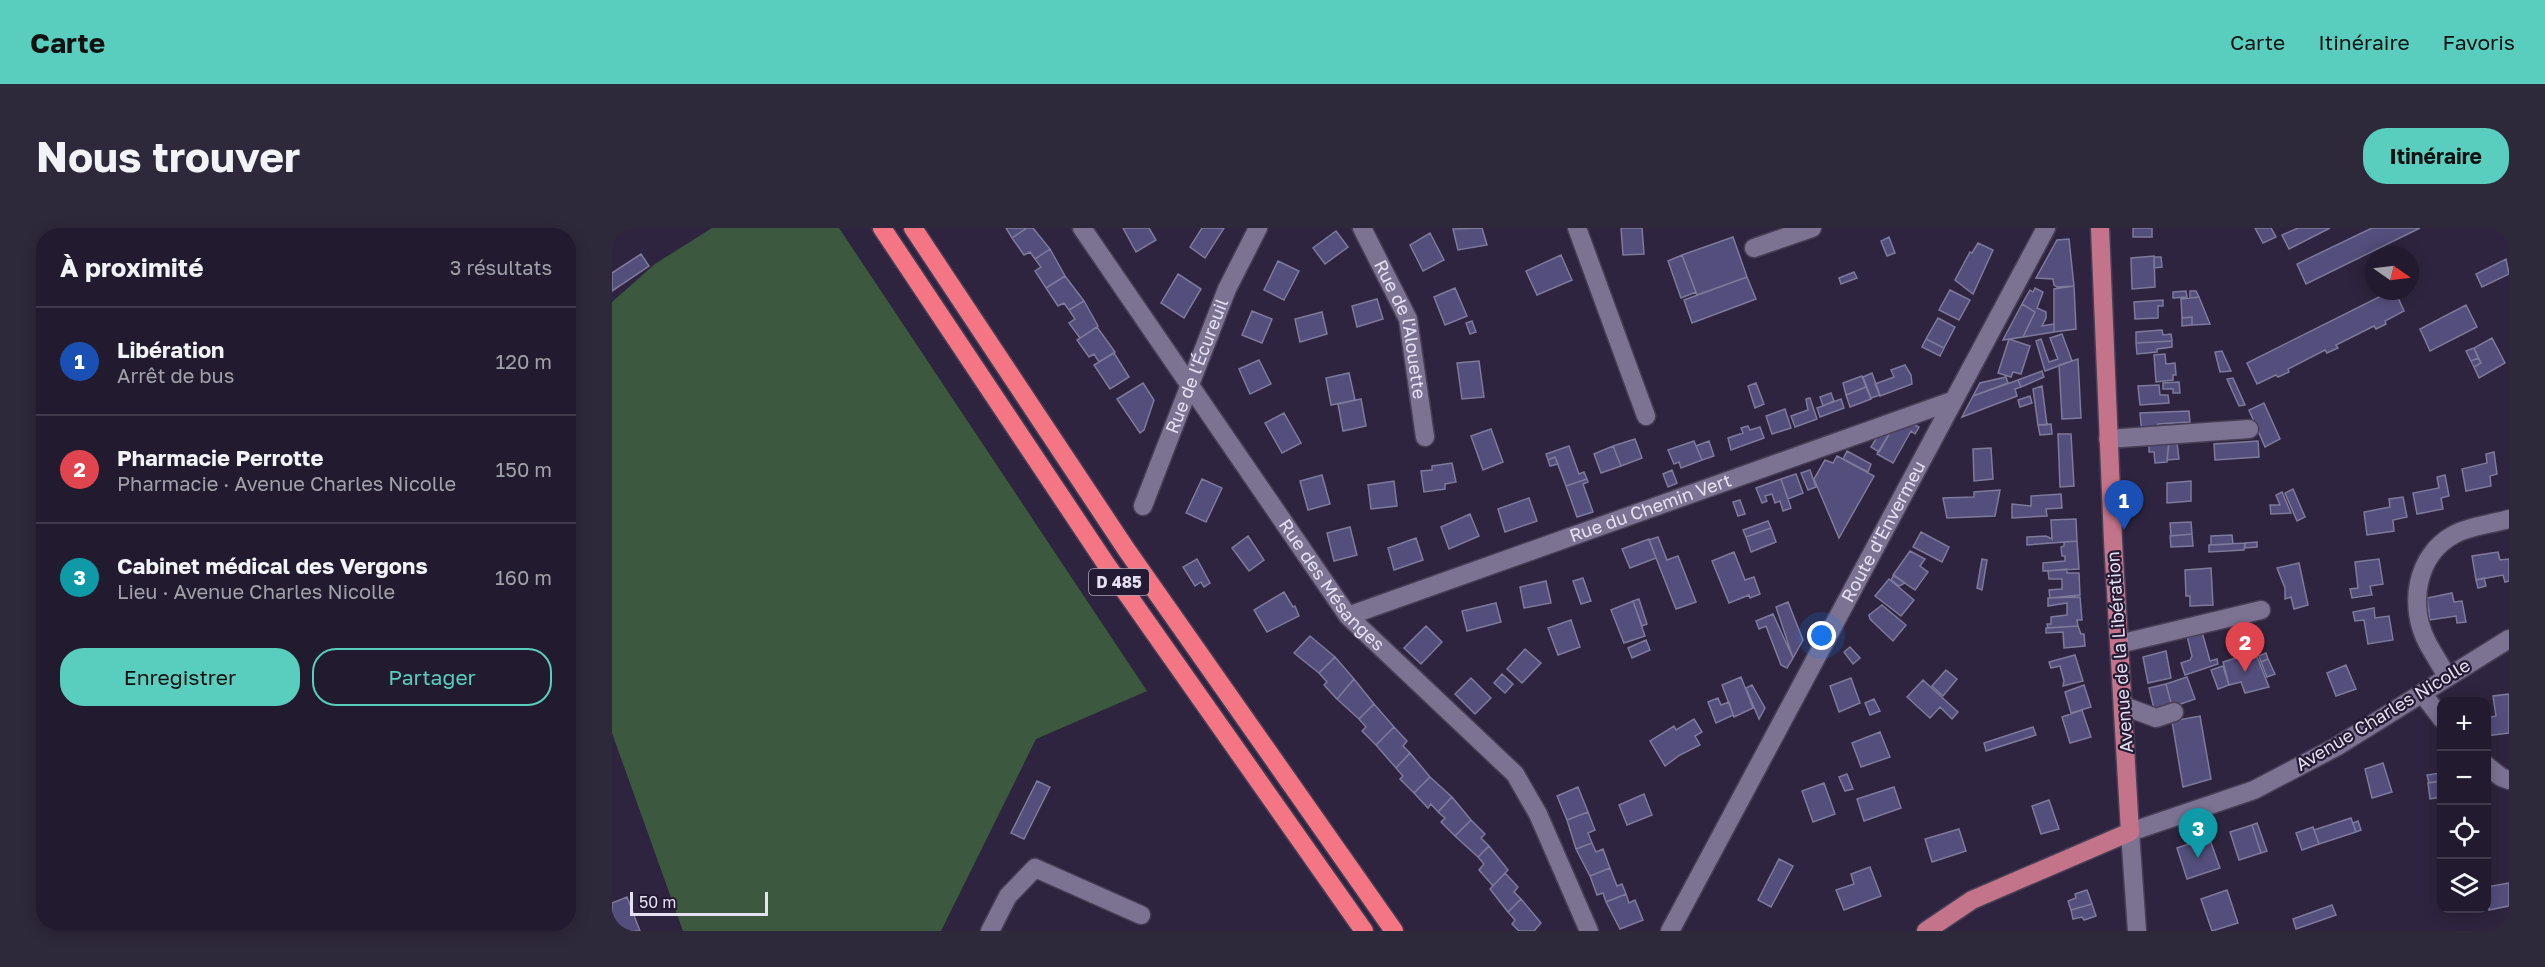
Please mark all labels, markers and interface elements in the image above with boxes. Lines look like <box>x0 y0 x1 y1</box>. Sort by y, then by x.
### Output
text: Carte <box>30 26 105 59</box>
text: Carte <box>2230 29 2285 55</box>
text: Itinéraire <box>2318 29 2410 55</box>
text: Favoris <box>2443 29 2515 55</box>
button: Itinéraire <box>2363 128 2509 184</box>
text: Nous trouver <box>36 131 300 181</box>
north arrow <box>2365 246 2419 300</box>
text: À proximité <box>60 252 204 283</box>
text: 3 résultats <box>450 255 552 279</box>
street label: Rue de l'Alouette <box>1370 256 1431 400</box>
street label: Rue de l'Écureuil <box>1160 295 1232 436</box>
text: Libération <box>117 336 224 363</box>
text: 1 <box>74 349 85 373</box>
text: 120 m <box>496 349 552 373</box>
text: Arrêt de bus <box>117 363 234 387</box>
text: Pharmacie Perrotte <box>117 444 323 471</box>
text: 2 <box>73 457 86 481</box>
text: 150 m <box>496 457 552 481</box>
street label: Route d'Envermeu <box>1836 457 1930 606</box>
street label: Rue du Chemin Vert <box>1566 468 1734 546</box>
text: Pharmacie · Avenue Charles Nicolle <box>117 471 456 495</box>
pin: 1 <box>2104 480 2144 530</box>
street label: Rue des Mésanges <box>1275 514 1390 655</box>
street label: Avenue de la Libération <box>2101 551 2137 753</box>
text: Cabinet médical des Vergons <box>117 552 428 579</box>
text: 3 <box>73 565 86 589</box>
text: 160 m <box>495 565 552 589</box>
road number: D 485 <box>1089 569 1149 595</box>
text: Lieu · Avenue Charles Nicolle <box>117 579 395 603</box>
your location <box>1807 621 1836 650</box>
pin: 2 <box>2226 622 2264 672</box>
button: Enregistrer <box>60 648 300 706</box>
button: Partager <box>312 648 552 706</box>
street label: Avenue Charles Nicolle <box>2291 653 2474 775</box>
map controls <box>2437 697 2491 913</box>
button: + <box>2437 697 2491 751</box>
button: − <box>2437 751 2491 805</box>
button: locate <box>2437 805 2491 859</box>
pin: 3 <box>2178 808 2218 858</box>
button: layers <box>2437 859 2491 913</box>
scale bar <box>630 889 768 916</box>
text: 50 m <box>639 892 676 912</box>

